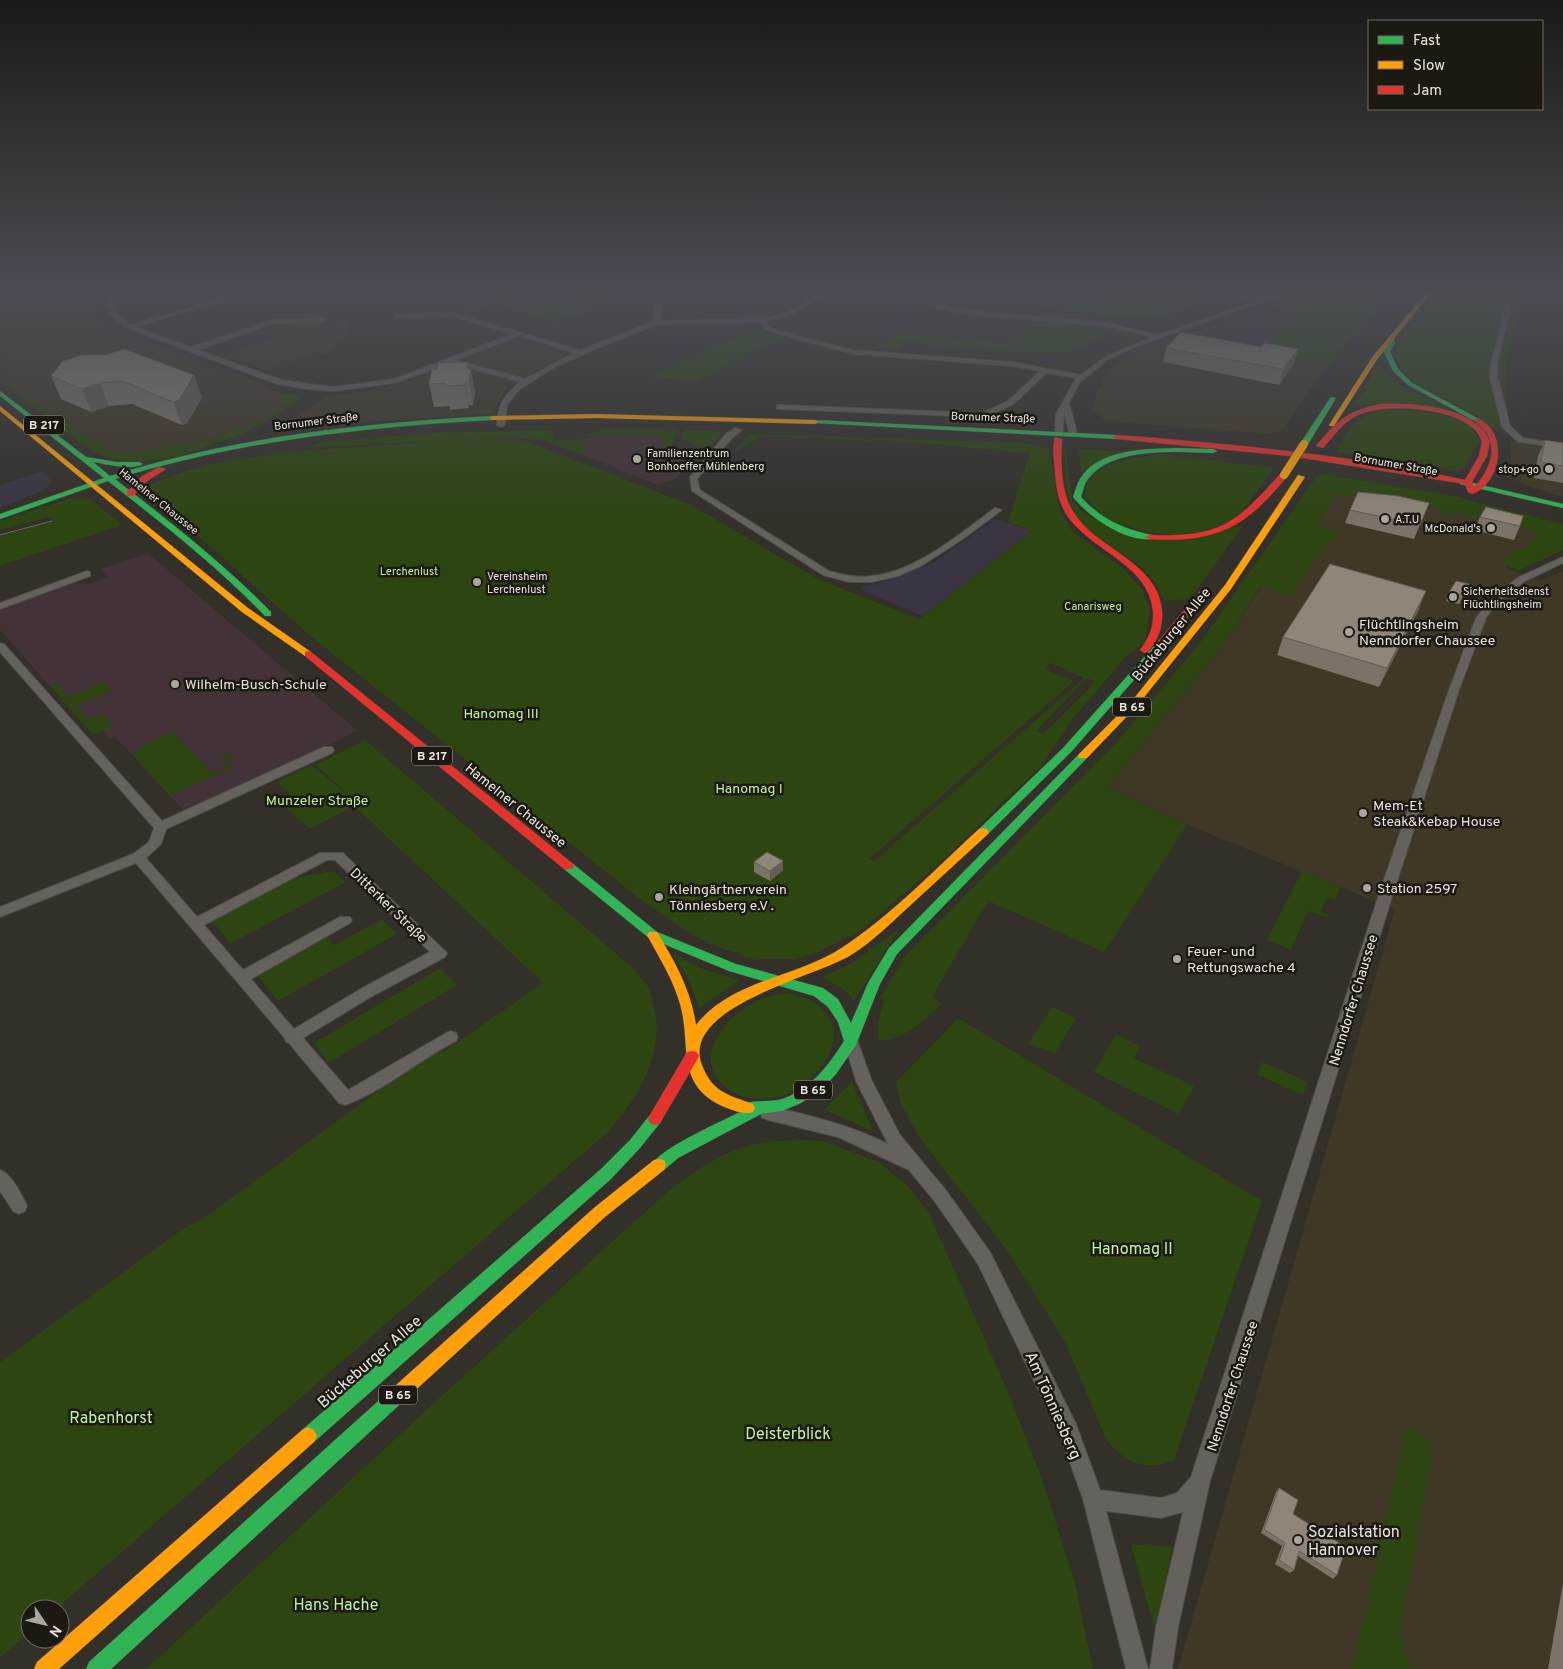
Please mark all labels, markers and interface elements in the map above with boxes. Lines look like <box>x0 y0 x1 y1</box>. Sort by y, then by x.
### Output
legend <box>1368 20 1543 110</box>
text: Fast <box>1413 32 1441 51</box>
text: Slow <box>1413 57 1445 76</box>
text: Jam <box>1413 82 1442 101</box>
street label: Bornumer Straße <box>273 410 359 434</box>
street label: Bornumer Straße <box>950 410 1036 426</box>
road number: B 217 <box>24 416 64 434</box>
place label: Familienzentrum Bonhoeffer Mühlenberg <box>647 447 764 474</box>
street label: Bornumer Straße <box>1353 451 1439 479</box>
marker: Familienzentrum Bonhoeffer Mühlenberg <box>631 453 643 465</box>
place label: stop+go <box>1498 463 1539 477</box>
marker: stop+go <box>1543 463 1555 475</box>
street label: Hamelner Chaussee <box>116 465 201 538</box>
marker: A.T.U <box>1379 513 1391 525</box>
place label: A.T.U <box>1395 513 1419 527</box>
place label: McDonald's <box>1425 522 1481 536</box>
marker: McDonald's <box>1485 522 1497 534</box>
park label: Lerchenlust <box>380 565 438 579</box>
place label: Vereinsheim Lerchenlust <box>487 570 548 597</box>
marker: Vereinsheim Lerchenlust <box>471 576 483 588</box>
street label: Bückeburger Allee <box>1129 585 1215 685</box>
place label: Sicherheitsdienst Flüchtlingsheim <box>1463 585 1549 612</box>
marker: Sicherheitsdienst Flüchtlingsheim <box>1447 591 1459 603</box>
park label: Canarisweg <box>1064 600 1122 614</box>
place label: Flüchtlingsheim Nenndorfer Chaussee <box>1359 617 1495 650</box>
marker: Flüchtlingsheim Nenndorfer Chaussee <box>1343 626 1355 638</box>
place label: Wilhelm-Busch-Schule <box>185 677 326 694</box>
marker: Wilhelm-Busch-Schule <box>169 678 181 690</box>
road number: B 65 <box>1113 698 1151 716</box>
park label: Hanomag III <box>463 706 539 723</box>
road number: B 217 <box>412 746 452 766</box>
street label: Hamelner Chaussee <box>461 760 569 852</box>
park label: Hanomag I <box>715 781 783 798</box>
park label: Munzeler Straße <box>266 793 368 810</box>
place label: Mem-Et Steak&Kebap House <box>1373 798 1500 831</box>
marker: Mem-Et Steak&Kebap House <box>1357 807 1369 819</box>
street label: Ditterker Straße <box>346 865 430 947</box>
place label: Station 2597 <box>1377 881 1457 898</box>
place label: Kleingärtnerverein Tönniesberg e.V . <box>669 882 787 915</box>
marker: Station 2597 <box>1361 882 1373 894</box>
marker: Kleingärtnerverein Tönniesberg e.V . <box>653 891 665 903</box>
street label: Nenndorfer Chaussee <box>1326 933 1382 1068</box>
place label: Feuer- und Rettungswache 4 <box>1187 944 1296 977</box>
marker: Feuer- und Rettungswache 4 <box>1171 953 1183 965</box>
road number: B 65 <box>794 1080 832 1100</box>
park label: Hanomag II <box>1091 1240 1173 1260</box>
street label: Bückeburger Allee <box>314 1312 427 1413</box>
street label: Nenndorfer Chaussee <box>1204 1319 1263 1454</box>
street label: Am Tönniesberg <box>1019 1349 1085 1463</box>
road number: B 65 <box>379 1386 417 1404</box>
park label: Rabenhorst <box>69 1409 153 1429</box>
park label: Deisterblick <box>745 1425 831 1445</box>
place label: Sozialstation Hannover <box>1308 1523 1400 1561</box>
marker: Sozialstation Hannover <box>1292 1534 1304 1546</box>
park label: Hans Hache <box>294 1596 378 1616</box>
north arrow <box>20 1599 70 1649</box>
text: N <box>45 1622 64 1640</box>

